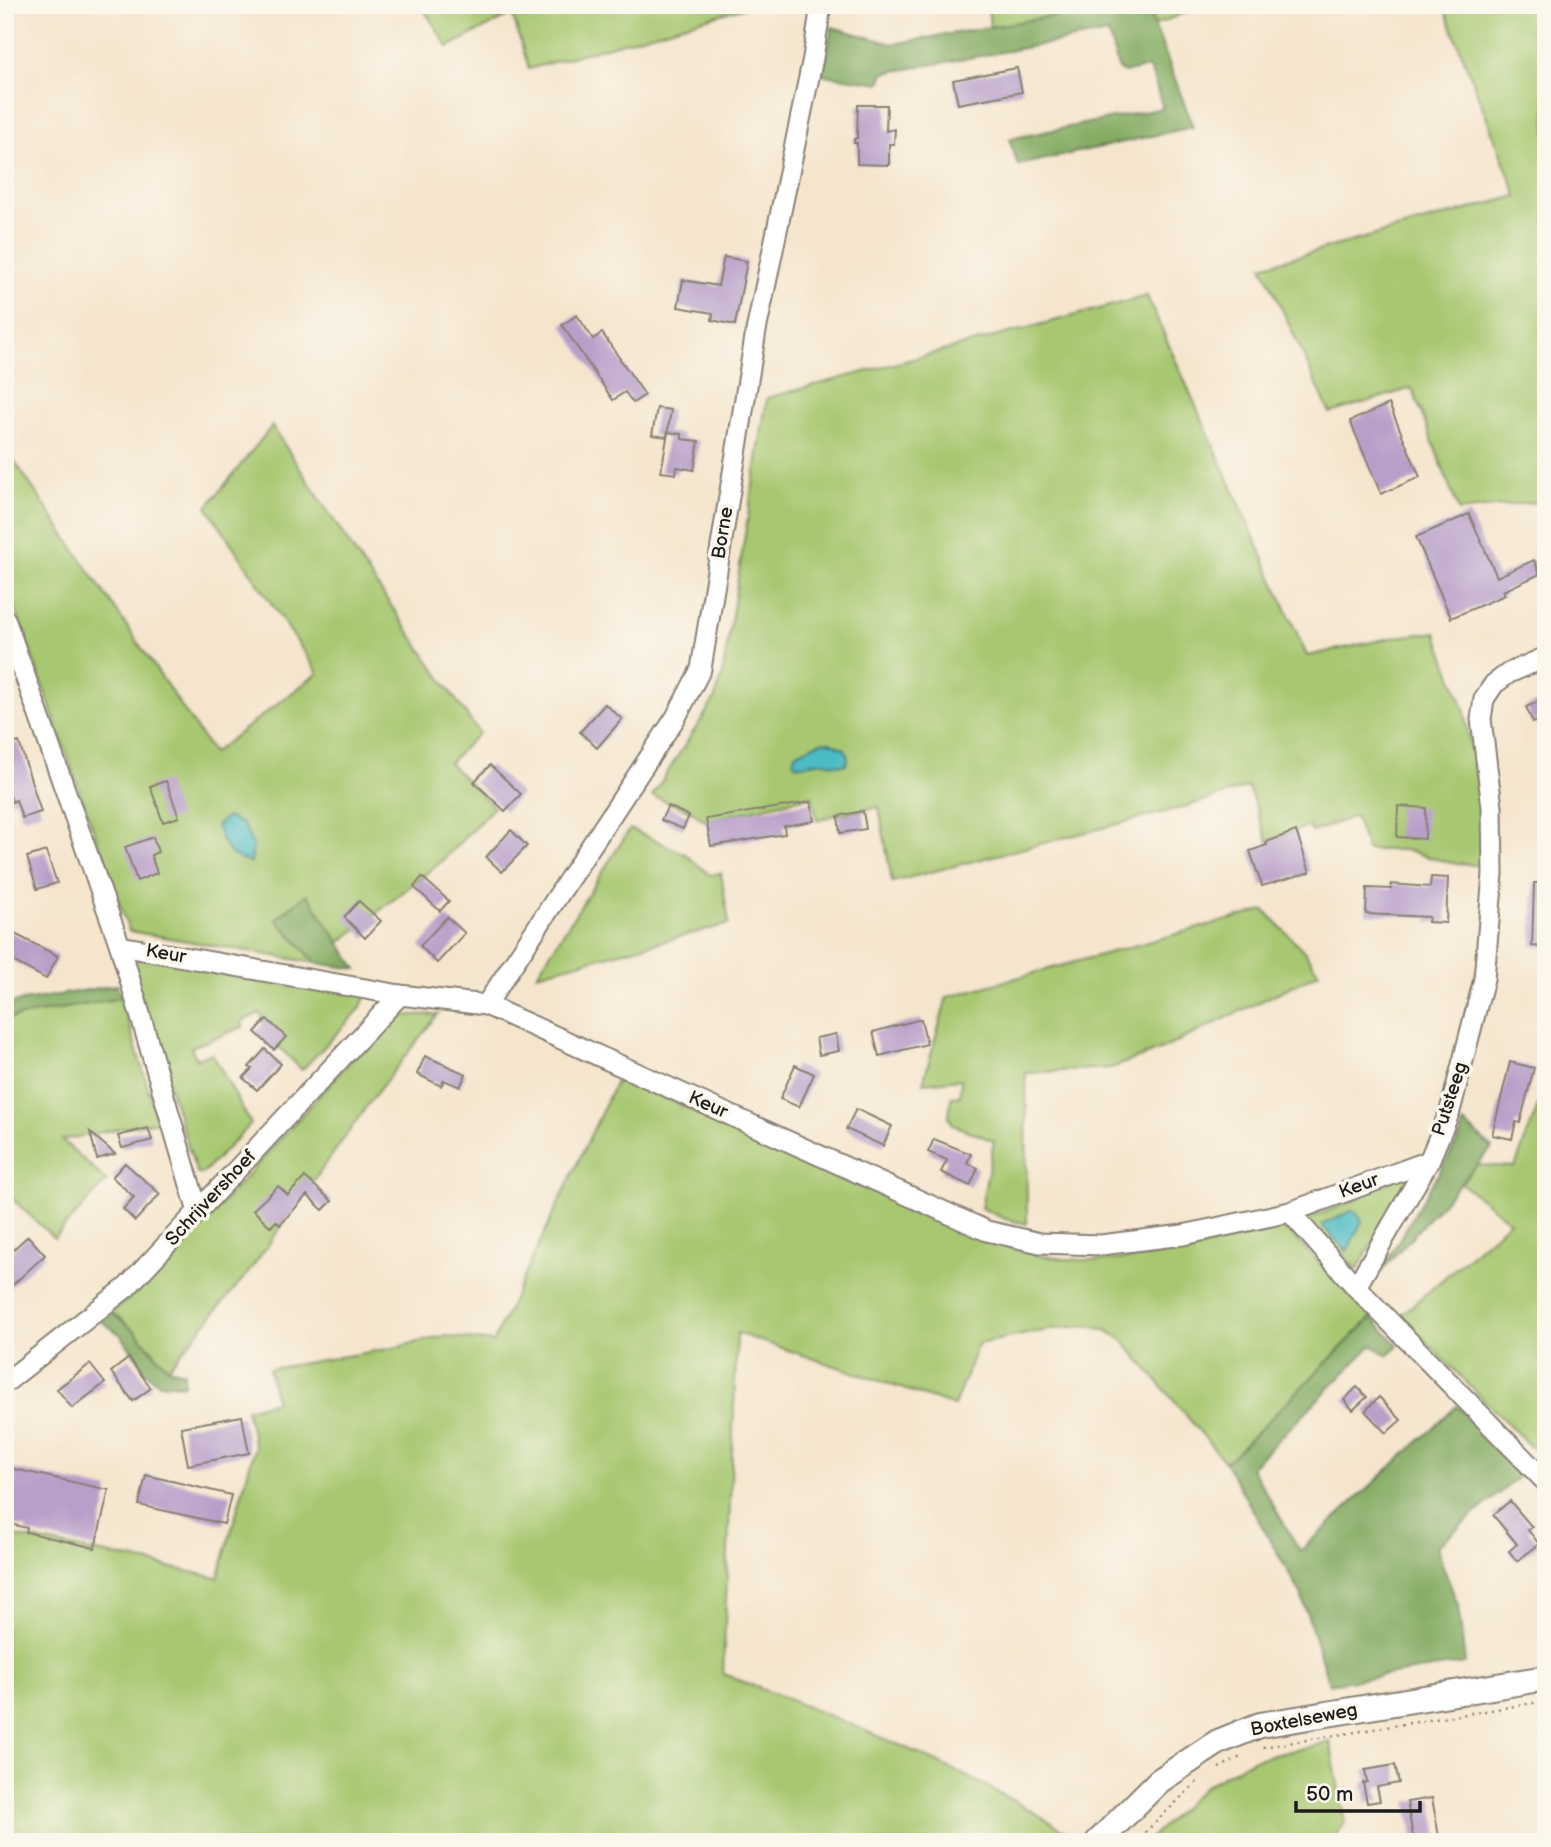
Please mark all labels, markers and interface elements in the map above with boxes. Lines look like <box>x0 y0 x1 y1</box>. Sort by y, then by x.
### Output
street label: Borne <box>708 505 738 561</box>
street label: Keur <box>144 939 189 969</box>
street label: Putsteeg <box>1427 1059 1473 1139</box>
street label: Keur <box>685 1086 732 1124</box>
street label: Schrijvershoef <box>161 1145 261 1251</box>
street label: Keur <box>1336 1168 1383 1204</box>
street label: Boxtelseweg <box>1249 1698 1359 1742</box>
scale bar <box>1296 1770 1420 1814</box>
text: 50 m <box>1306 1782 1353 1807</box>

